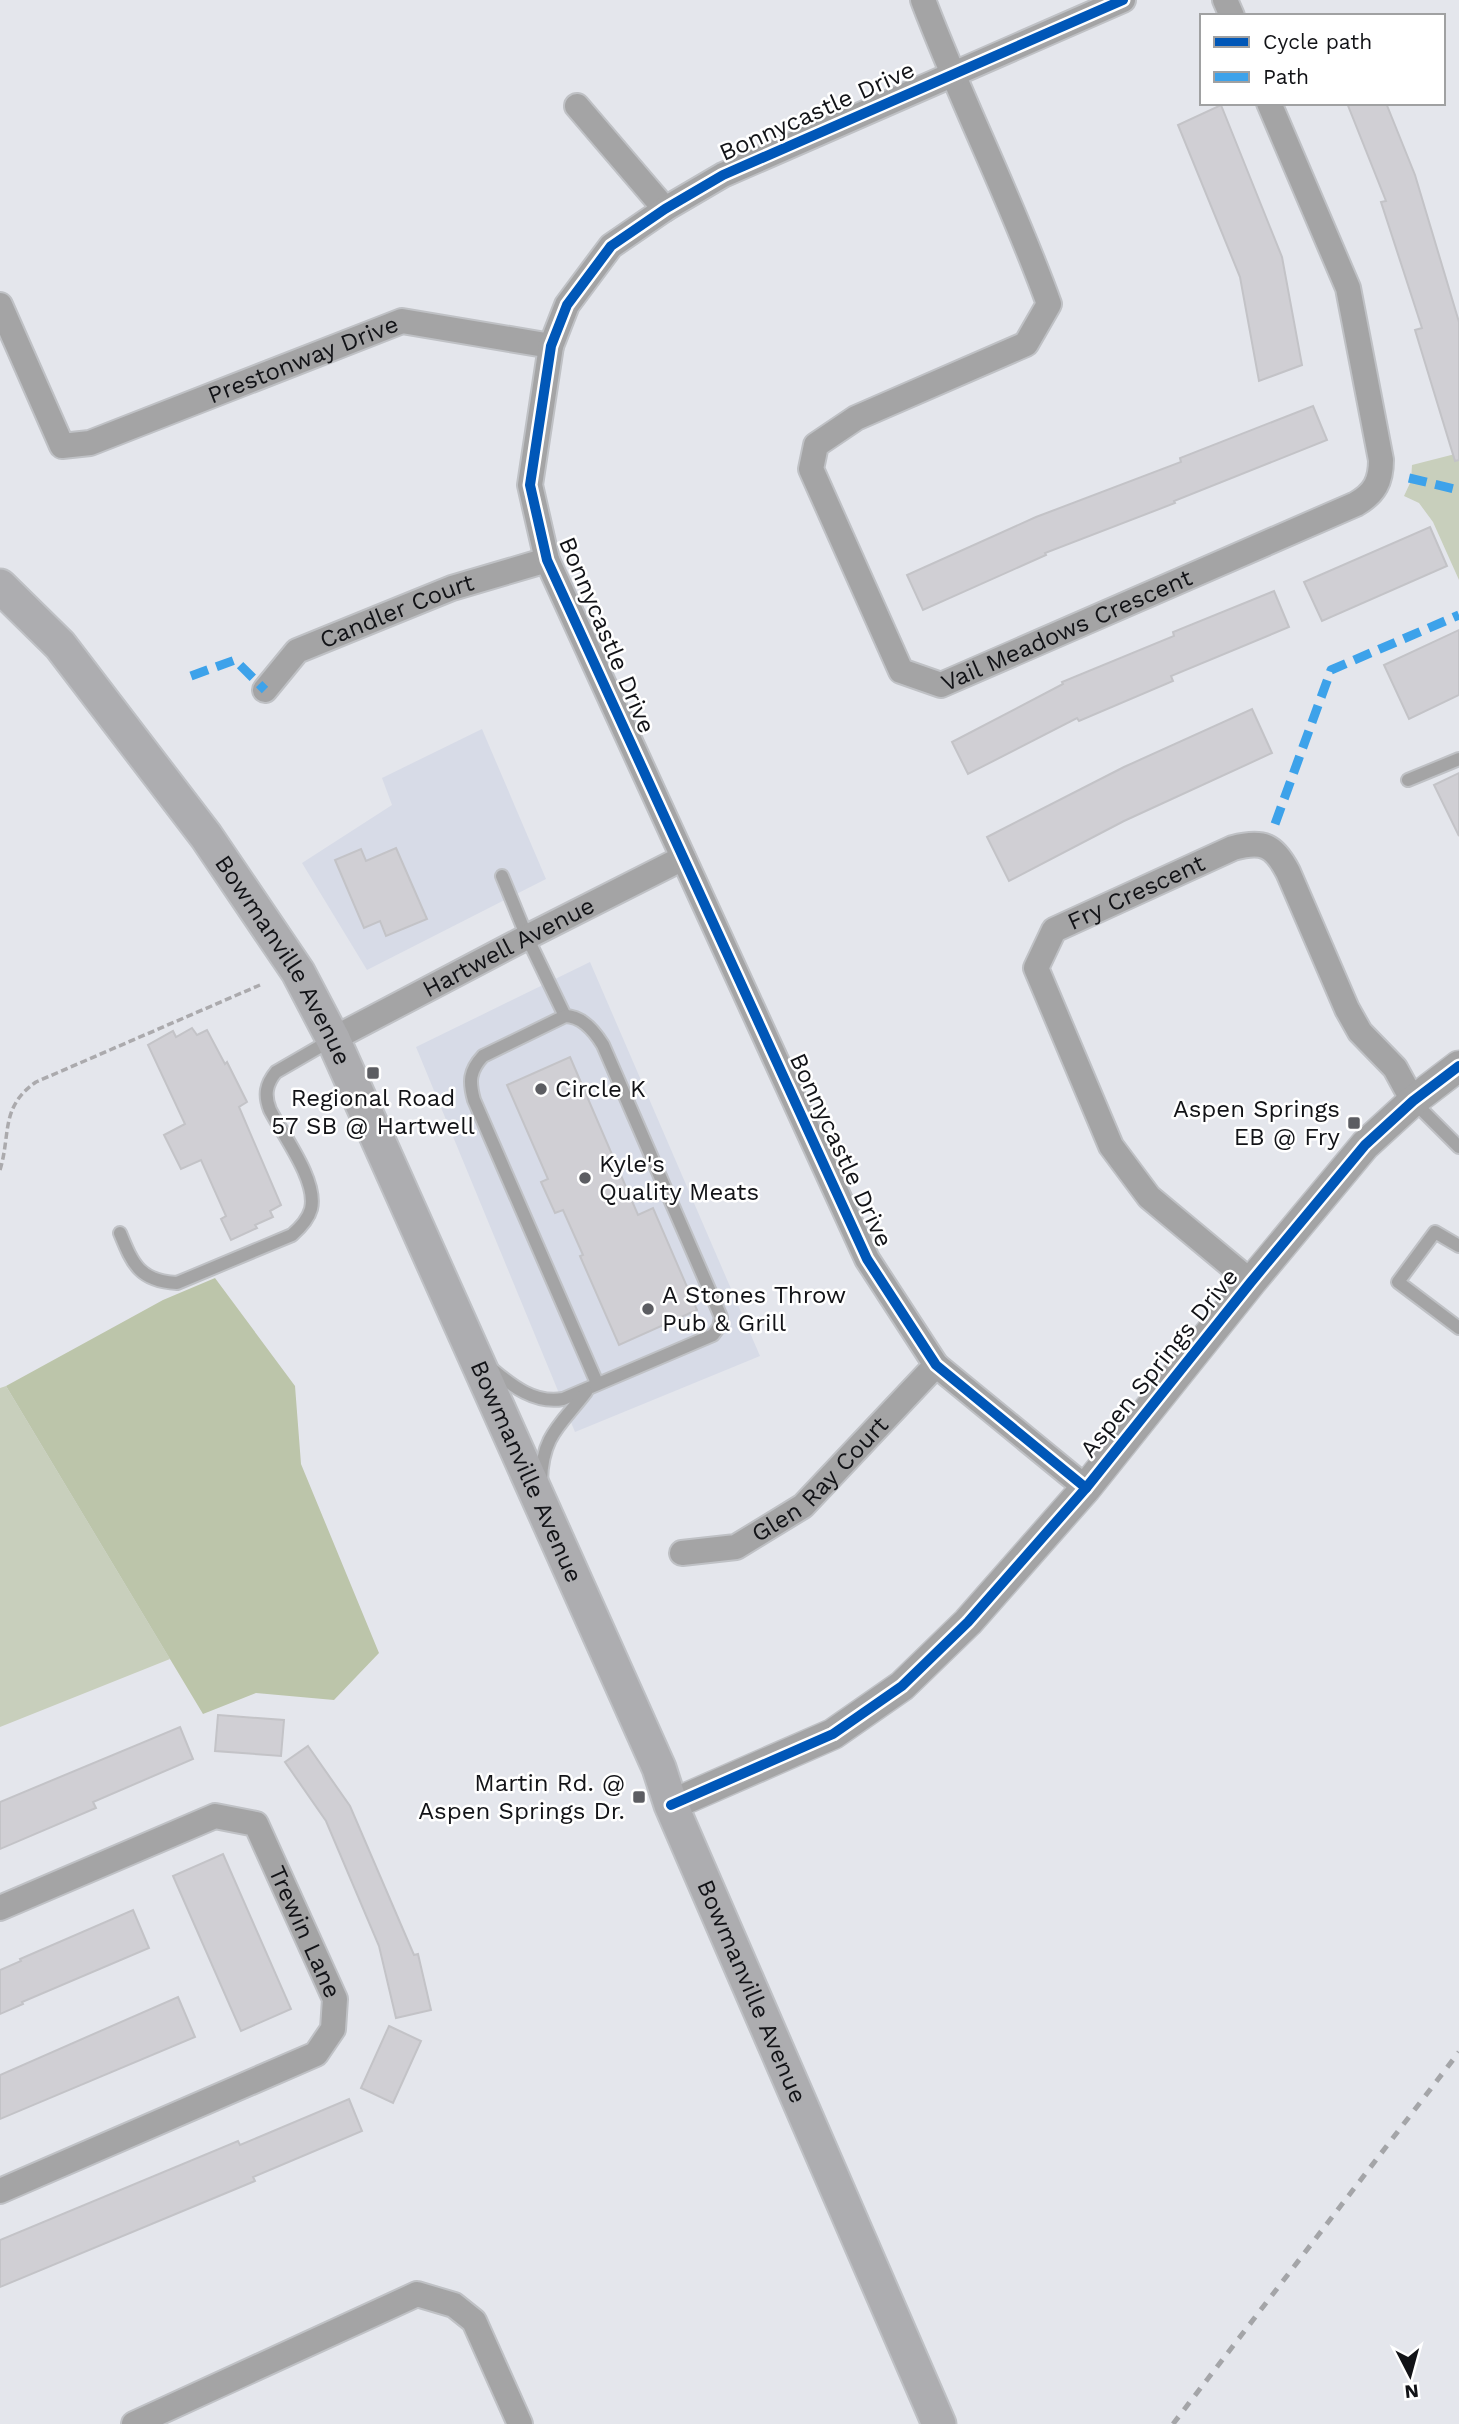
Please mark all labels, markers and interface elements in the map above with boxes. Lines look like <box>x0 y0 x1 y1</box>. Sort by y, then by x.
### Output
legend <box>1200 14 1445 105</box>
text: Cycle path <box>1263 29 1372 54</box>
street label: Bonnycastle Drive <box>715 55 919 167</box>
text: Path <box>1263 64 1309 89</box>
street label: Prestonway Drive <box>204 310 402 410</box>
street label: Bonnycastle Drive <box>553 533 661 737</box>
street label: Vail Meadows Crescent <box>937 563 1196 697</box>
street label: Candler Court <box>316 568 477 654</box>
street label: Fry Crescent <box>1063 849 1209 936</box>
street label: Bowmanville Avenue <box>209 850 357 1069</box>
street label: Hartwell Avenue <box>418 891 599 1003</box>
street label: Bonnycastle Drive <box>784 1049 898 1251</box>
marker: Regional Road 57 SB @ Hartwell <box>365 1065 381 1081</box>
place label: Circle K <box>555 1075 646 1103</box>
marker: Circle K <box>533 1081 549 1097</box>
place label: Regional Road 57 SB @ Hartwell <box>271 1084 476 1140</box>
place label: Aspen Springs EB @ Fry <box>1173 1095 1341 1151</box>
marker: Aspen Springs EB @ Fry <box>1346 1115 1362 1131</box>
place label: Kyle's Quality Meats <box>599 1150 759 1206</box>
marker: Kyle's Quality Meats <box>577 1170 593 1186</box>
street label: Aspen Springs Drive <box>1074 1263 1244 1463</box>
place label: A Stones Throw Pub & Grill <box>662 1281 846 1337</box>
marker: A Stones Throw Pub & Grill <box>640 1301 656 1317</box>
street label: Bowmanville Avenue <box>465 1356 588 1587</box>
street label: Glen Ray Court <box>747 1411 894 1548</box>
place label: Martin Rd. @ Aspen Springs Dr. <box>418 1769 625 1825</box>
marker: Martin Rd. @ Aspen Springs Dr. <box>631 1789 647 1805</box>
street label: Trewin Lane <box>263 1861 347 2002</box>
street label: Bowmanville Avenue <box>691 1876 812 2107</box>
north arrow <box>1375 2340 1445 2410</box>
text: N <box>1404 2379 1420 2404</box>

